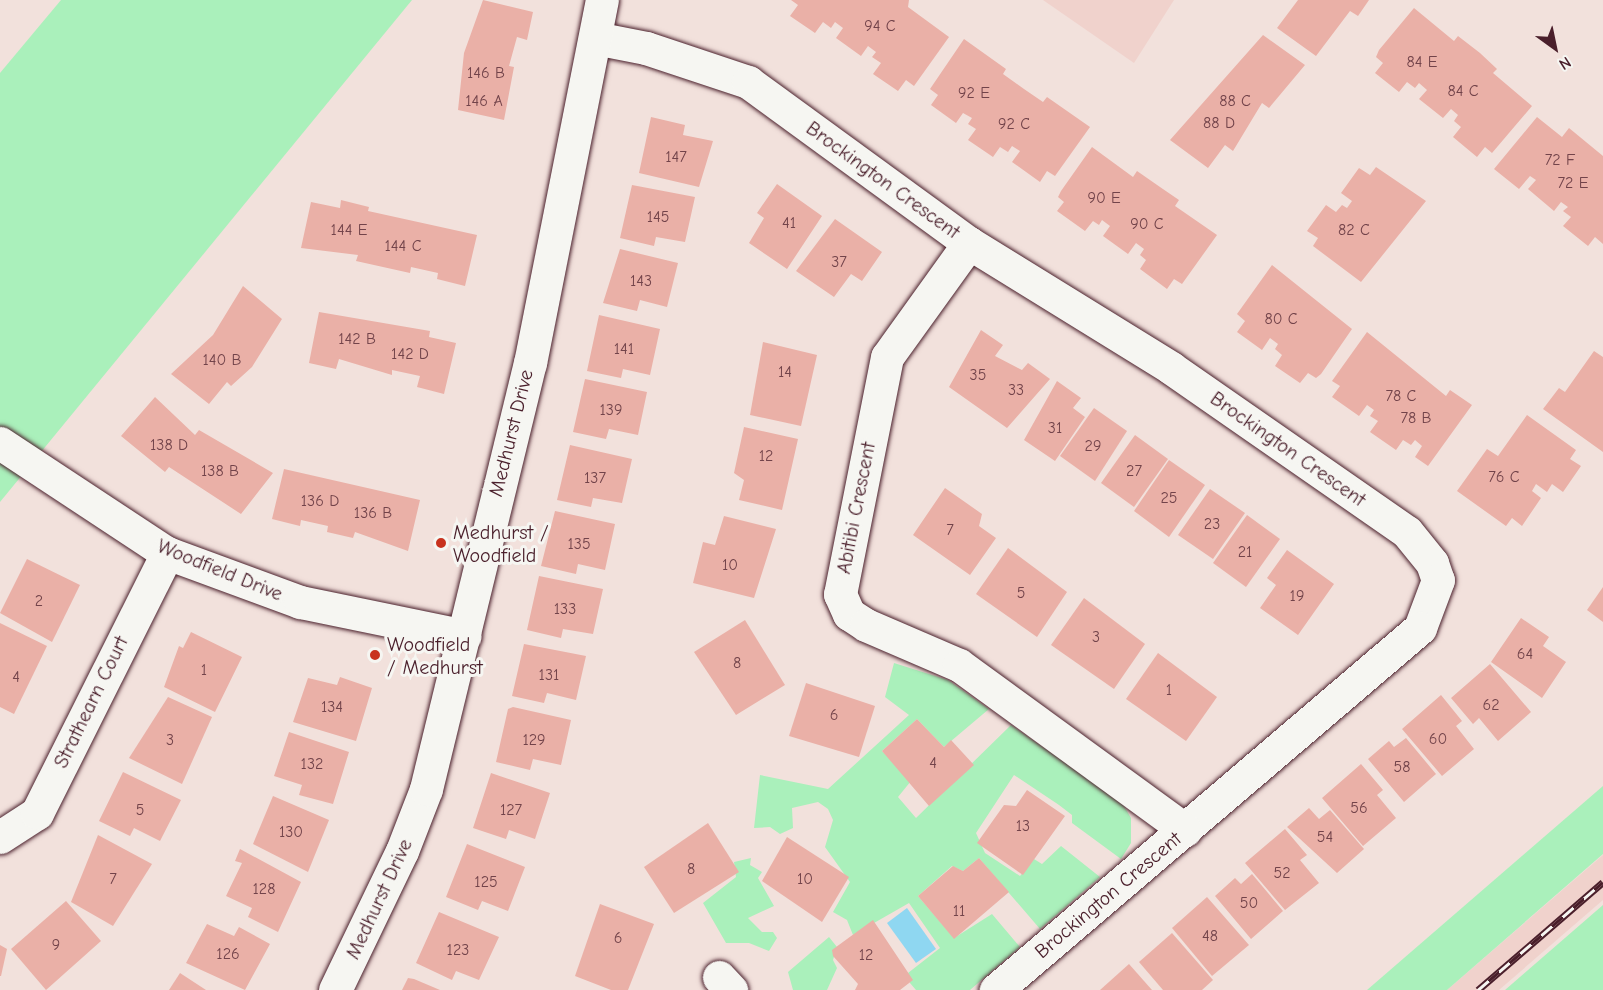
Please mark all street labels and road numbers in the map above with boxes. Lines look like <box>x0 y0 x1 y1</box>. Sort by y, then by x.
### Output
street label: Brockington Crescent <box>801 116 965 244</box>
street label: Medhurst Drive <box>484 367 538 499</box>
street label: Brockington Crescent <box>1206 386 1370 512</box>
street label: Abitibi Crescent <box>831 440 881 576</box>
street label: Woodfield Drive <box>154 534 286 606</box>
street label: Strathearn Court <box>49 632 133 772</box>
street label: Brockington Crescent <box>1030 827 1186 963</box>
street label: Medhurst Drive <box>341 835 417 963</box>

